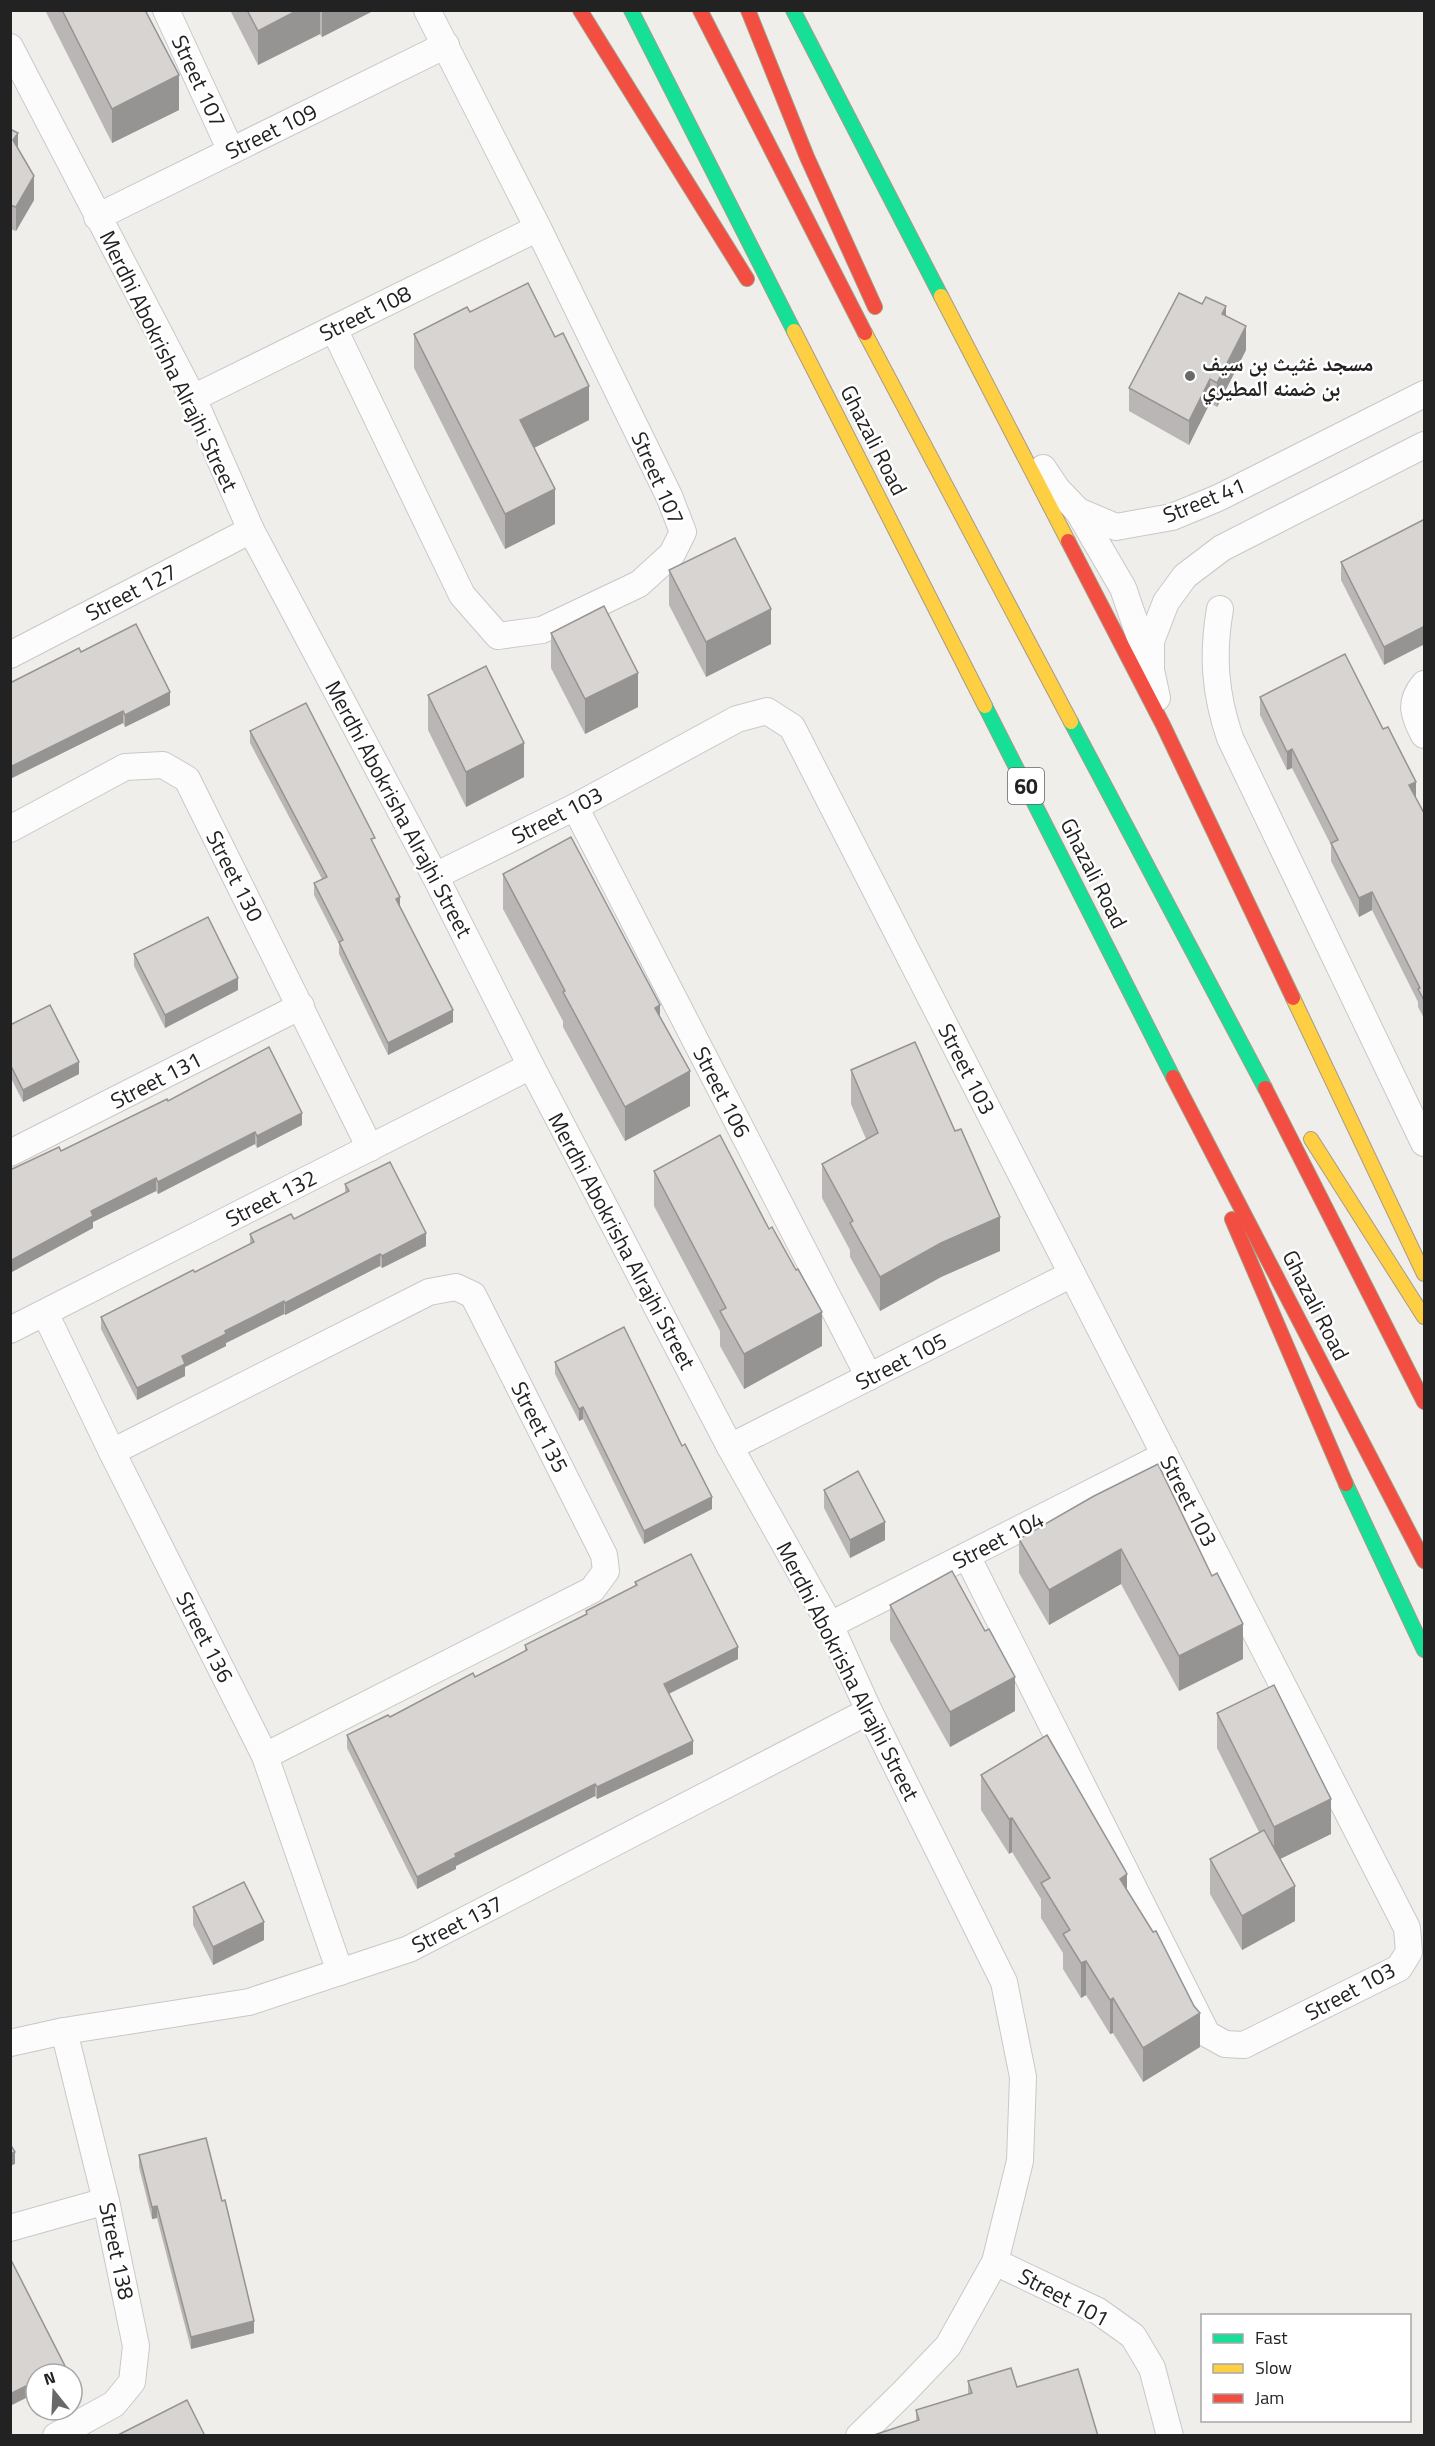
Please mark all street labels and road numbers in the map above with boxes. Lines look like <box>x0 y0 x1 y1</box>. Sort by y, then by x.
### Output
street label: Street 107 <box>163 29 235 133</box>
street label: Street 109 <box>219 94 323 168</box>
street label: Merdhi Abokrisha Alrajhi Street <box>91 225 247 498</box>
street label: Street 108 <box>313 276 417 350</box>
street label: Ghazali Road <box>832 379 916 501</box>
street label: Street 107 <box>622 426 694 530</box>
street label: Street 41 <box>1158 468 1250 532</box>
street label: Street 127 <box>79 554 183 630</box>
street label: Merdhi Abokrisha Alrajhi Street <box>317 674 481 944</box>
road number: 60 <box>1008 768 1044 804</box>
street label: Street 103 <box>505 777 609 853</box>
street label: Ghazali Road <box>1052 812 1136 934</box>
street label: Street 130 <box>197 824 273 928</box>
street label: Street 103 <box>929 1017 1005 1121</box>
street label: Street 106 <box>684 1040 760 1144</box>
street label: Street 131 <box>104 1042 208 1118</box>
street label: Merdhi Abokrisha Alrajhi Street <box>540 1106 704 1376</box>
street label: Street 132 <box>219 1160 323 1236</box>
street label: Ghazali Road <box>1274 1244 1358 1366</box>
street label: Street 105 <box>849 1323 953 1399</box>
street label: Street 135 <box>502 1375 578 1479</box>
street label: Street 103 <box>1151 1449 1227 1553</box>
street label: Street 104 <box>946 1502 1050 1578</box>
street label: Merdhi Abokrisha Alrajhi Street <box>768 1535 928 1807</box>
street label: Street 136 <box>167 1585 243 1689</box>
street label: Street 137 <box>405 1886 509 1962</box>
street label: Street 103 <box>1299 1953 1401 2029</box>
street label: Street 138 <box>90 2199 144 2303</box>
street label: Street 101 <box>1013 2259 1115 2335</box>

